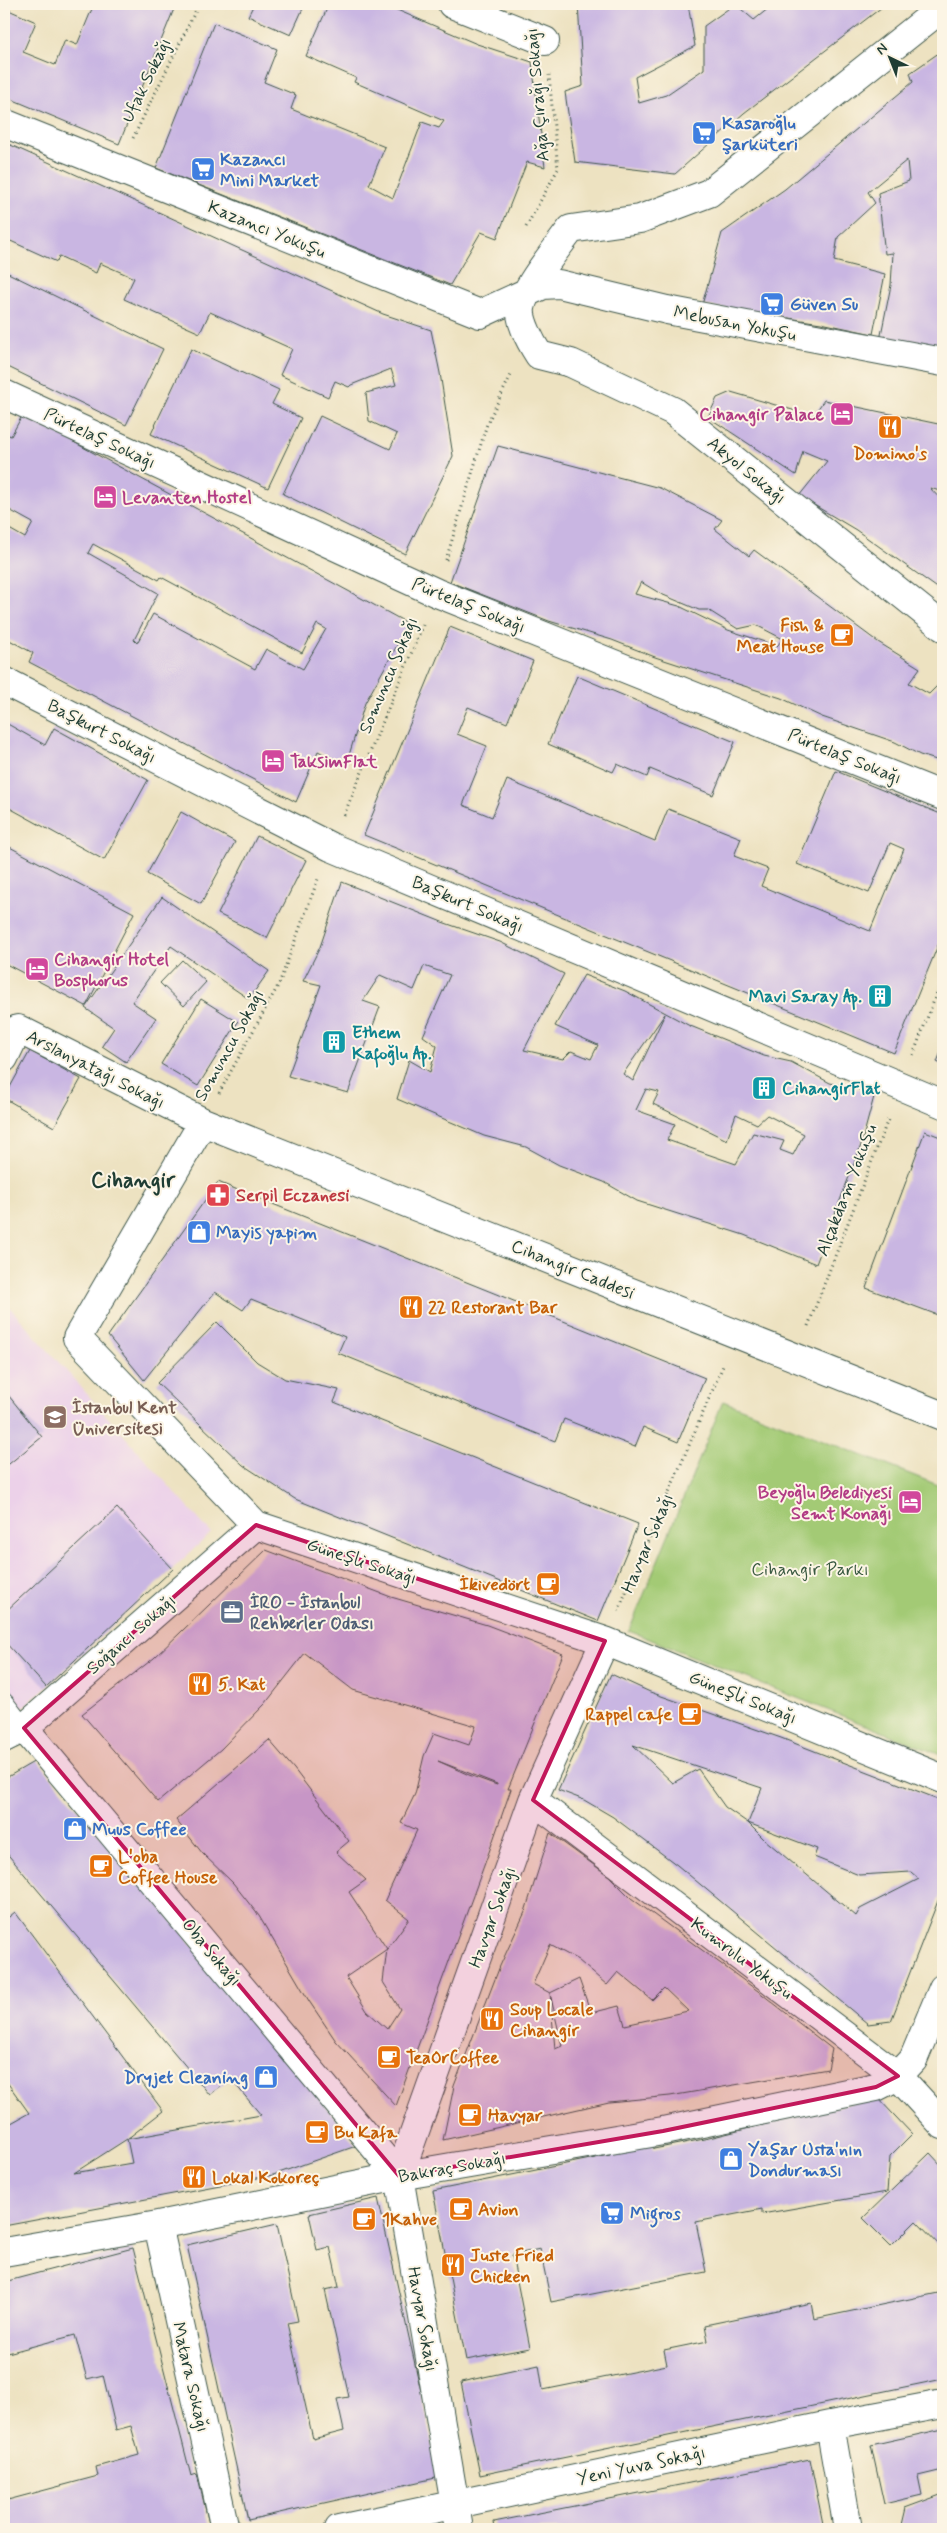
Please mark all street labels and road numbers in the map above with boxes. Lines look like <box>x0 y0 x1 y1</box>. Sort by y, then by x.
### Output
street label: Ağa Çırağı Sokağı <box>520 27 556 163</box>
street label: Ufak Sokağı <box>116 34 178 127</box>
street label: Kazancı Yokuşu <box>204 195 329 265</box>
street label: Mebusan Yokuşu <box>671 300 798 348</box>
street label: Pürtelaş Sokağı <box>40 403 159 475</box>
street label: Akyol Sokağı <box>702 432 791 510</box>
street label: Pürtelaş Sokağı <box>408 572 529 640</box>
street label: Somuncu Sokağı <box>354 613 424 737</box>
street label: Başkurt Sokağı <box>43 694 160 770</box>
street label: Pürtelaş Sokağı <box>784 723 905 791</box>
street label: Başkurt Sokağı <box>408 871 527 939</box>
street label: Somuncu Sokağı <box>189 985 271 1106</box>
street label: Arslanyatağı Sokağı <box>22 1025 169 1115</box>
street label: Alçakdam Yokuşu <box>811 1121 883 1260</box>
street label: Cihangir Caddesi <box>507 1234 638 1306</box>
street label: Havyar Sokağı <box>616 1490 680 1597</box>
street label: Güneşli Sokağı <box>304 1533 420 1591</box>
street label: Soğancı Sokağı <box>82 1589 182 1680</box>
street label: Güneşli Sokağı <box>685 1665 800 1730</box>
street label: Havyar Sokağı <box>463 1863 522 1971</box>
street label: Kumrulu Yokuşu <box>685 1912 797 2005</box>
street label: Oba Sokağı <box>176 1914 247 1992</box>
street label: Bakraç Sokağı <box>396 2147 508 2189</box>
street label: Havyar Sokağı <box>401 2265 443 2374</box>
street label: Matara Sokağı <box>166 2320 214 2435</box>
street label: Yeni Yuva Sokağı <box>575 2441 708 2491</box>

